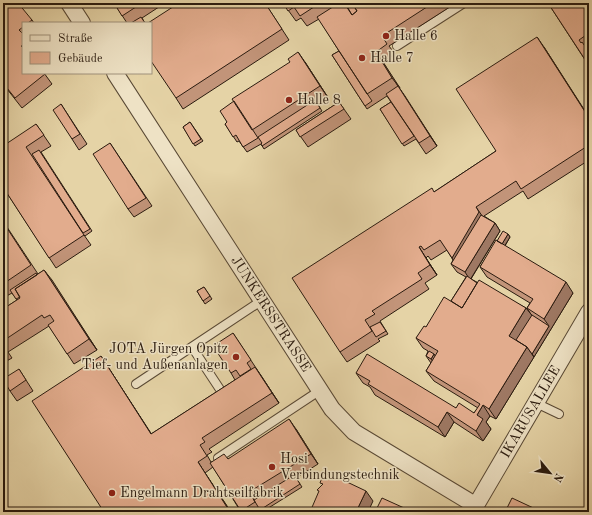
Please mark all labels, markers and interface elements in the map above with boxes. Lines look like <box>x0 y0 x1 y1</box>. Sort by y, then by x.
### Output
legend <box>22 22 152 74</box>
place label: Halle 6 <box>394 29 438 43</box>
marker: Halle 6 <box>381 31 391 41</box>
text: Straße <box>58 33 93 45</box>
place label: Halle 7 <box>370 51 414 65</box>
text: Gebäude <box>58 53 103 65</box>
marker: Halle 7 <box>357 53 367 63</box>
place label: Halle 8 <box>297 93 341 107</box>
marker: Halle 8 <box>284 95 294 105</box>
street label: JUNKERSSTRASSE <box>228 254 313 374</box>
place label: JOTA Jürgen Opitz Tief- und Außenanlagen <box>82 342 228 372</box>
marker: JOTA Jürgen Opitz Tief- und Außenanlagen <box>231 352 241 362</box>
street label: IKARUSALLEE <box>498 363 563 460</box>
place label: Hosi Verbindungstechnik <box>280 452 400 482</box>
north arrow <box>530 453 570 493</box>
marker: Hosi Verbindungstechnik <box>267 462 277 472</box>
text: N <box>550 471 564 484</box>
place label: Engelmann Drahtseilfabrik <box>120 486 284 500</box>
marker: Engelmann Drahtseilfabrik <box>107 488 117 498</box>

